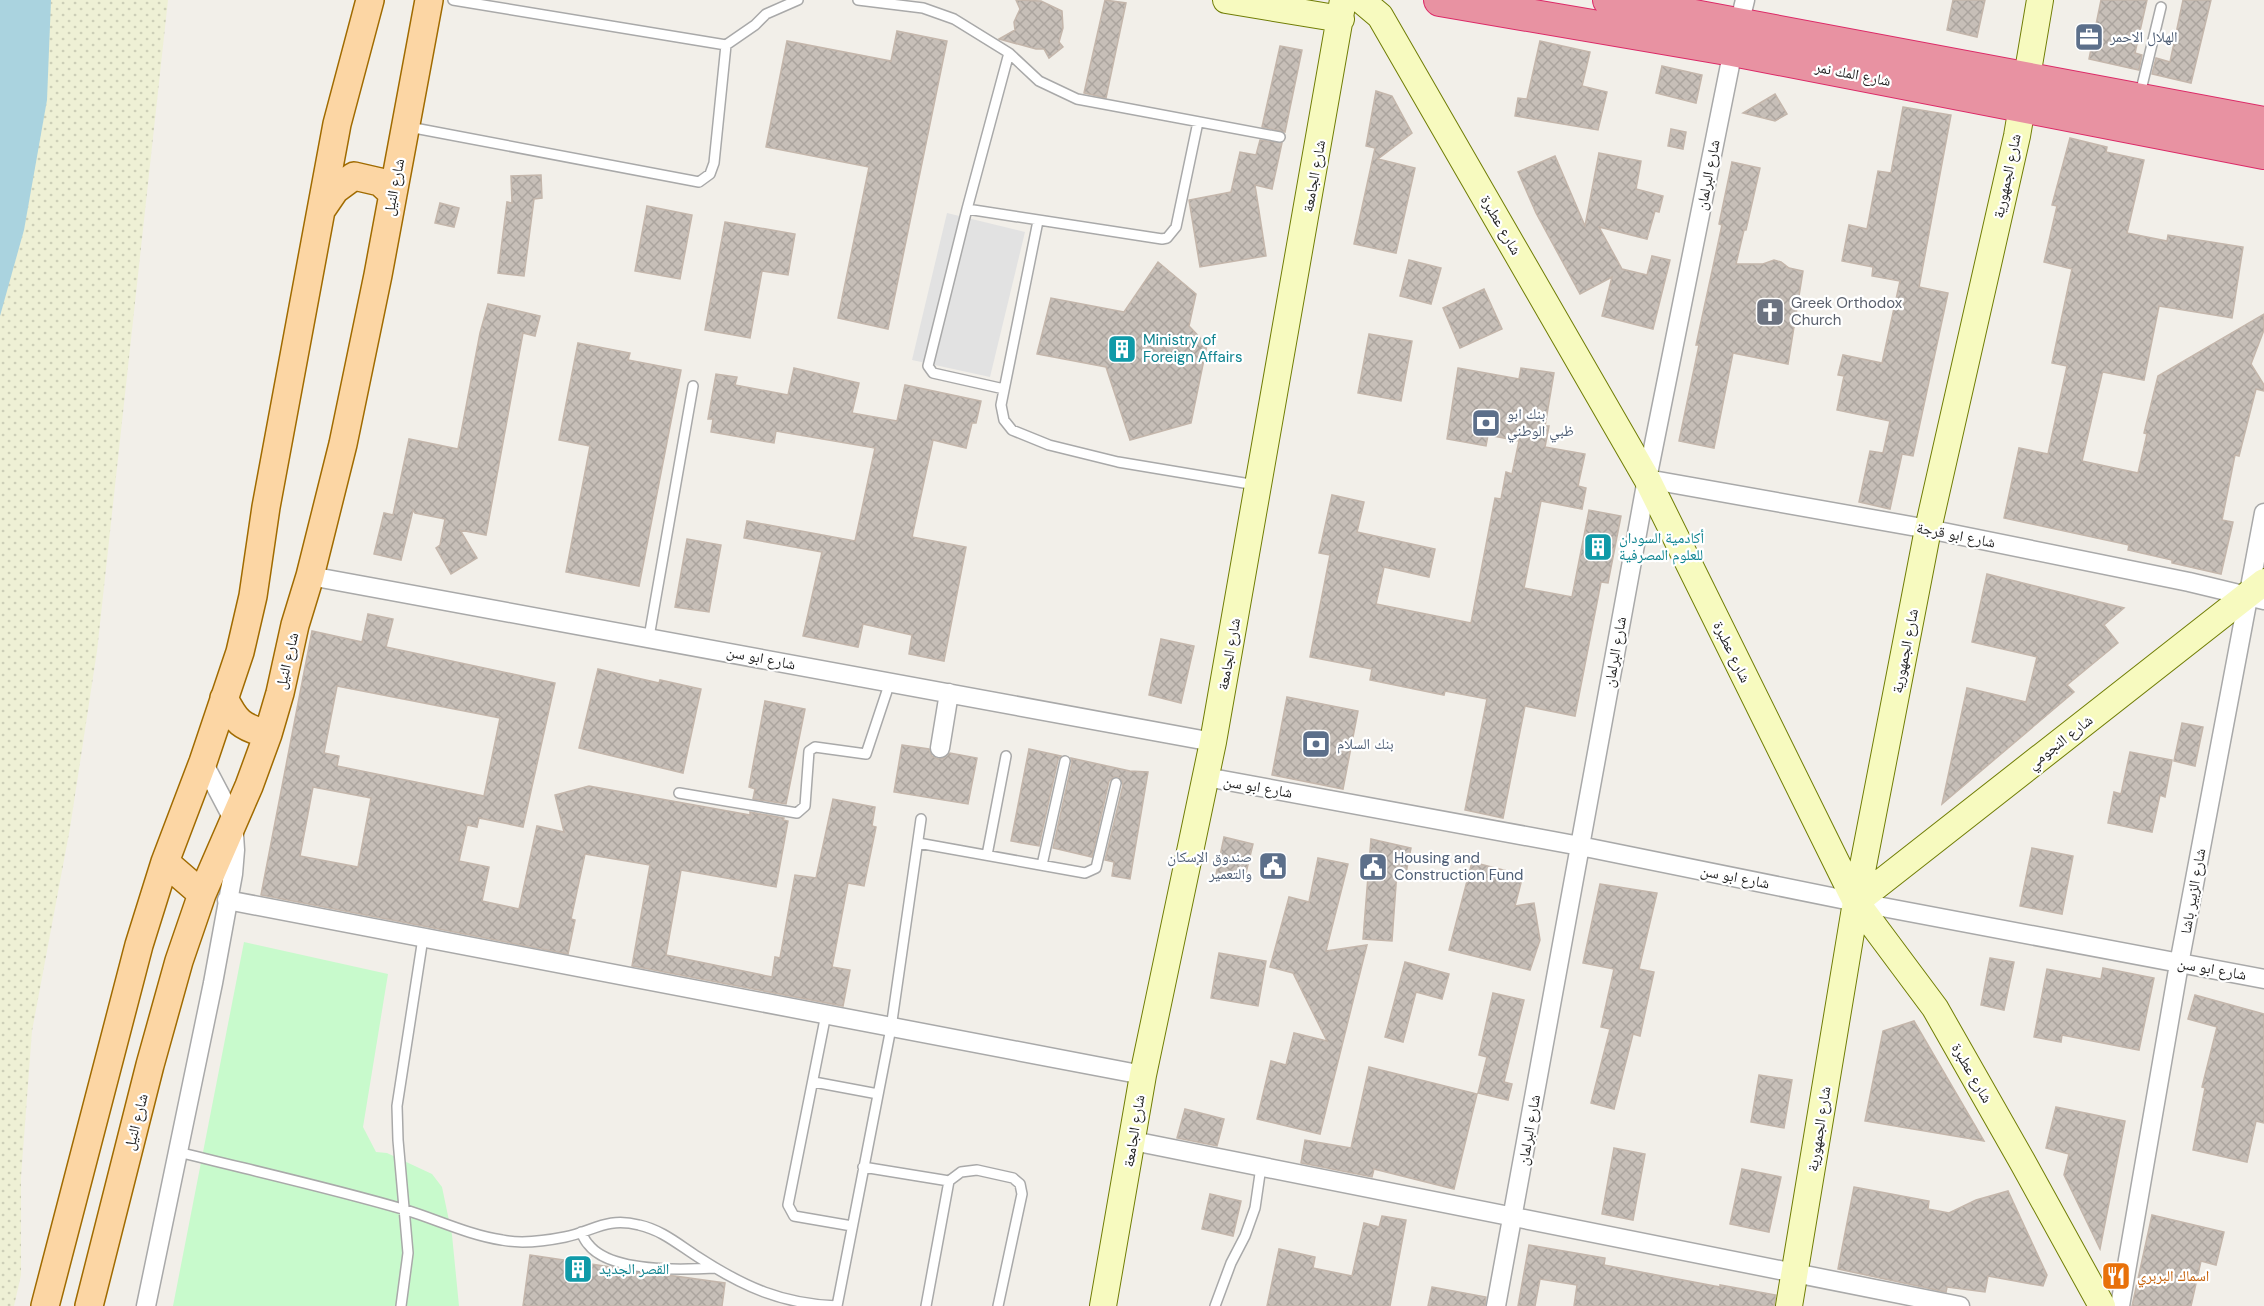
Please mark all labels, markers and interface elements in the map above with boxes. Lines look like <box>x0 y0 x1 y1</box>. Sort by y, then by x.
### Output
office icon: الهلال الاحمر <box>2073 21 2105 53</box>
place label: الهلال الاحمر <box>2109 27 2178 47</box>
street label: شارع المك نمر <box>1812 57 1893 91</box>
street label: شارع الجمهورية <box>1988 132 2026 220</box>
street label: شارع الجامعة <box>1298 138 1330 214</box>
street label: شارع البرلمان <box>1691 138 1725 212</box>
street label: شارع النيل <box>379 157 409 217</box>
street label: شارع عطبرة <box>1476 191 1526 259</box>
place label: Greek Orthodox Church <box>1791 293 1903 330</box>
church icon: Greek Orthodox Church <box>1754 296 1786 328</box>
place label: Ministry of Foreign Affairs <box>1143 330 1242 367</box>
building icon: Ministry of Foreign Affairs <box>1106 333 1138 365</box>
place label: بنك ابو ظبي الوطني <box>1507 404 1574 443</box>
bank icon: بنك ابو ظبي الوطني <box>1470 407 1502 439</box>
street label: شارع ابو قرجة <box>1915 518 1997 552</box>
place label: أكادمية السودان للعلوم المصرفية <box>1619 528 1704 565</box>
building icon: أكادمية السودان للعلوم المصرفية <box>1582 531 1614 563</box>
street label: شارع الجمهورية <box>1887 607 1923 695</box>
street label: شارع البرلمان <box>1599 615 1631 689</box>
street label: شارع الجامعة <box>1213 616 1245 692</box>
street label: شارع عطبرة <box>1709 618 1756 686</box>
street label: شارع النيل <box>271 630 303 691</box>
street label: شارع ابو سن <box>725 642 797 675</box>
street label: شارع النجومي <box>2023 710 2098 775</box>
bank icon: بنك السلام <box>1300 728 1332 760</box>
place label: بنك السلام <box>1337 734 1394 754</box>
street label: شارع ابو سن <box>1222 771 1294 803</box>
place label: صندوق الإسكان والتعمير <box>1167 847 1252 884</box>
street label: شارع الزبير باشا <box>2176 847 2210 935</box>
place label: Housing and Construction Fund <box>1394 848 1523 885</box>
public building icon: صندوق الإسكان والتعمير <box>1257 850 1289 882</box>
public building icon: Housing and Construction Fund <box>1357 851 1389 883</box>
street label: شارع ابو سن <box>1699 861 1771 894</box>
street label: شارع ابو سن <box>2176 953 2248 985</box>
street label: شارع عطبرة <box>1947 1039 1997 1107</box>
street label: شارع الجمهورية <box>1802 1085 1836 1173</box>
street label: شارع النيل <box>119 1091 153 1153</box>
street label: شارع الجامعة <box>1118 1093 1150 1169</box>
street label: شارع البرلمان <box>1513 1093 1545 1167</box>
building icon: القصر الجديد <box>562 1253 594 1285</box>
place label: القصر الجديد <box>599 1259 669 1279</box>
restaurant icon: اسماك البربري <box>2100 1260 2132 1292</box>
place label: اسماك البربري <box>2137 1266 2209 1288</box>

